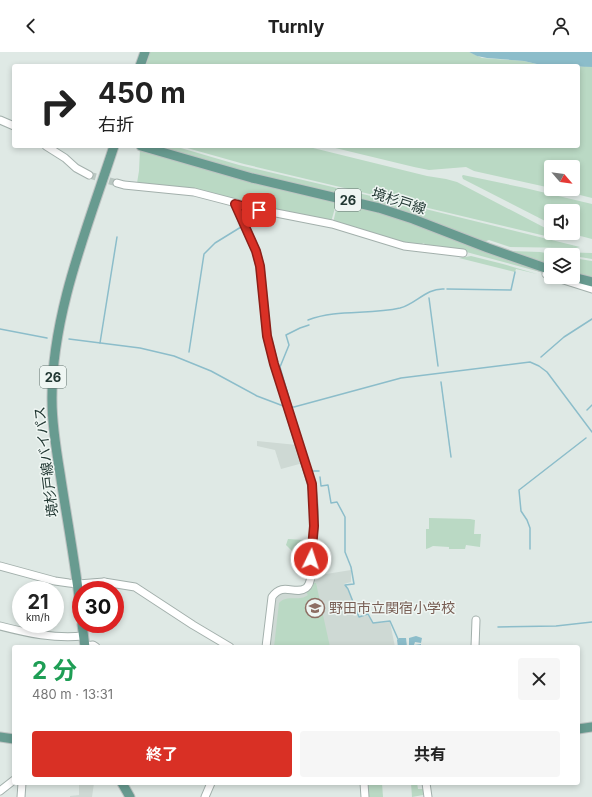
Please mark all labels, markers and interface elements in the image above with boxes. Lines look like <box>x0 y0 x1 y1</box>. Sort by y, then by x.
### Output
icon: back <box>20 15 42 37</box>
icon: person <box>550 15 572 37</box>
text: Turnly <box>268 16 324 37</box>
text: 450 m <box>98 76 186 110</box>
icon: right <box>32 80 84 132</box>
text: 右折 <box>98 114 134 135</box>
north arrow <box>544 160 580 196</box>
map controls <box>544 160 580 284</box>
street label: 境杉戸線 <box>370 184 428 217</box>
road number: 26 <box>335 189 361 211</box>
pin <box>242 193 276 227</box>
icon: arrive <box>248 199 270 221</box>
button: sound <box>544 204 580 240</box>
button: layers <box>544 248 580 284</box>
road number: 26 <box>40 366 66 388</box>
street label: 境杉戸線バイパス <box>30 406 61 519</box>
position arrow <box>290 538 332 580</box>
speed limit sign: 30 <box>72 581 124 633</box>
text: 21 <box>27 590 49 614</box>
school or university icon: 野田市立関宿小学校 <box>304 597 326 619</box>
place label: 野田市立関宿小学校 <box>329 599 455 616</box>
text: km/h <box>26 611 50 623</box>
text: 2 分 <box>32 656 77 685</box>
button: close <box>518 658 560 700</box>
text: 480 m · 13:31 <box>32 686 113 702</box>
button: 終了 <box>32 731 292 777</box>
button: 共有 <box>300 731 560 777</box>

